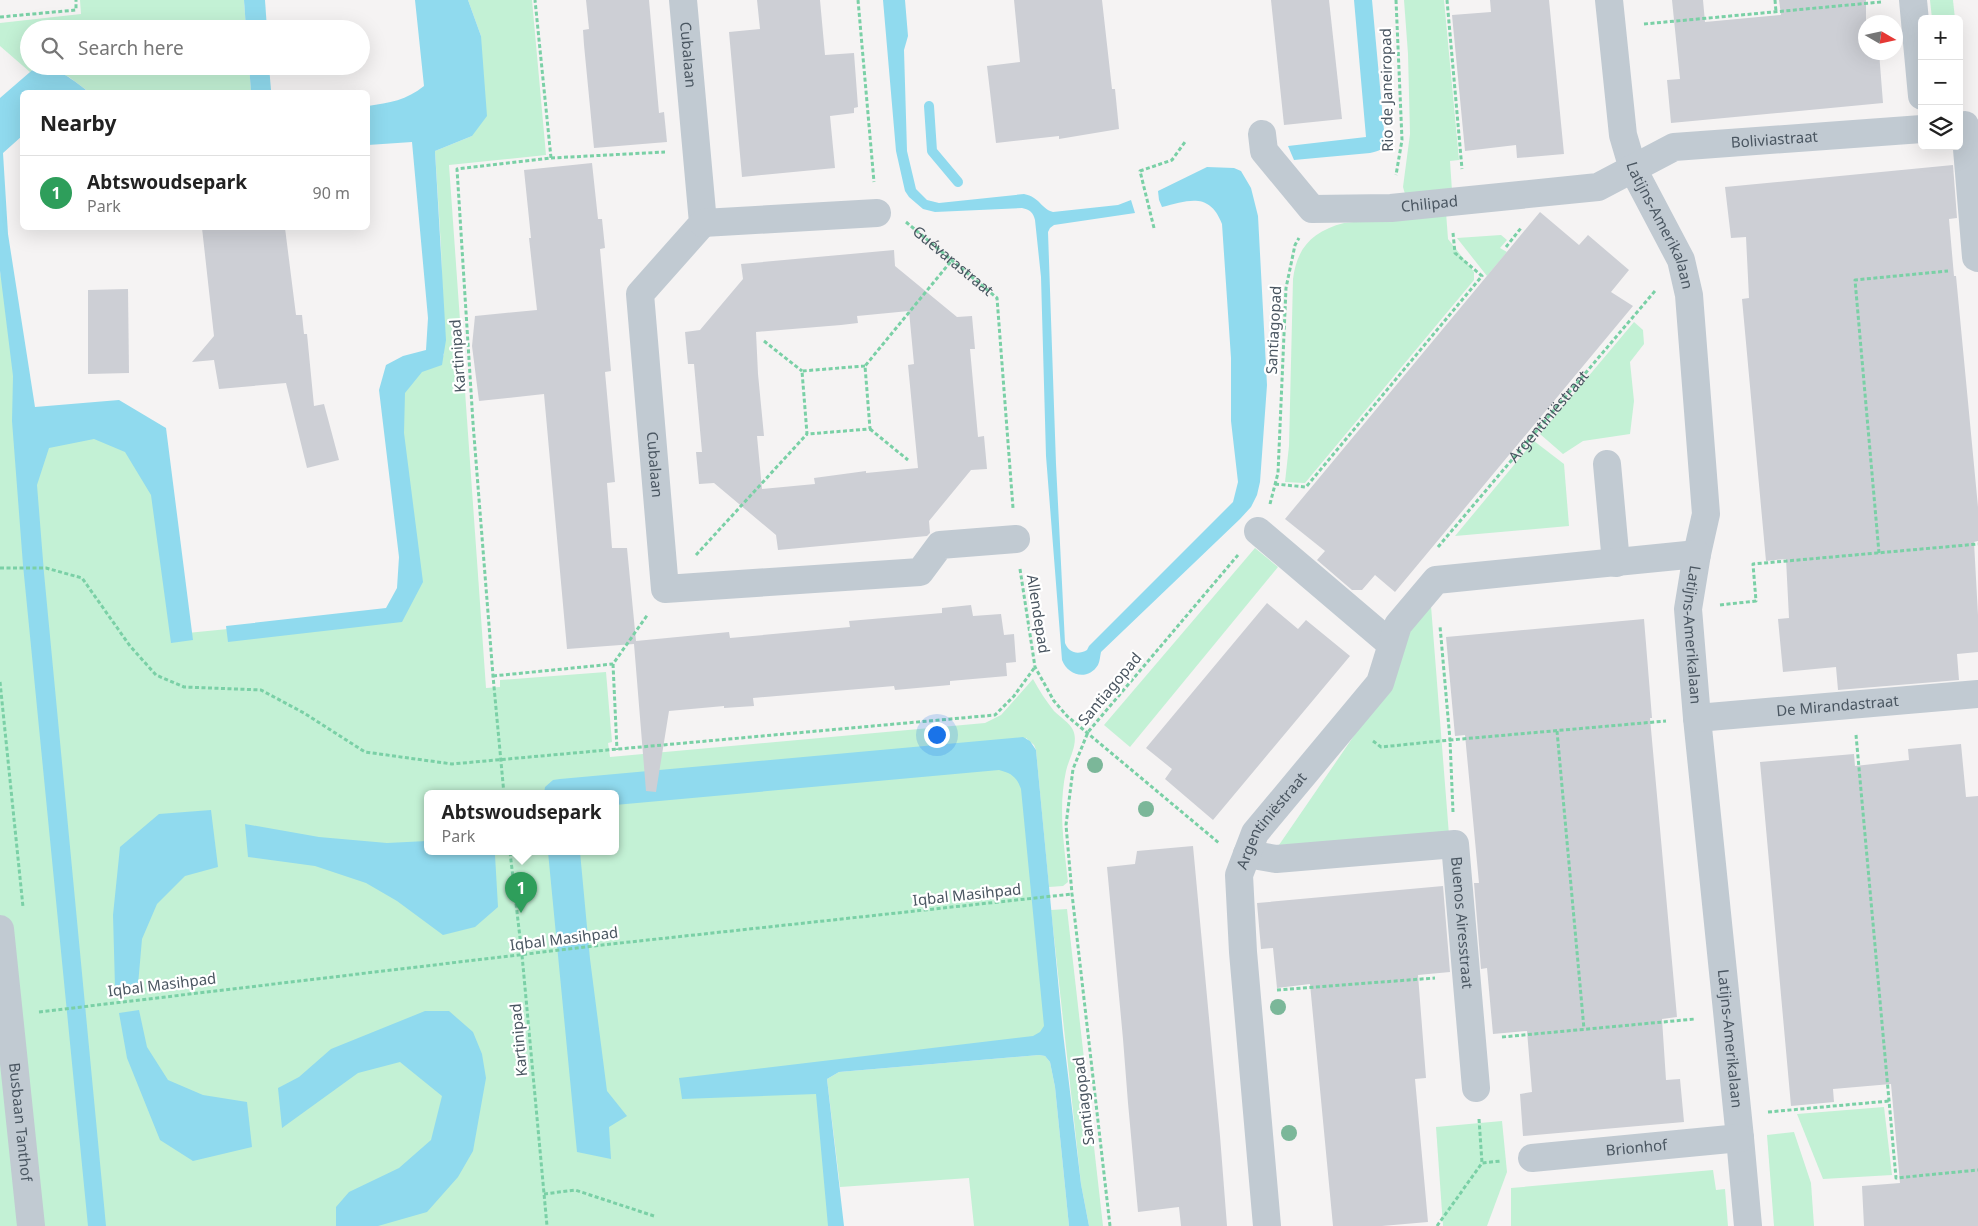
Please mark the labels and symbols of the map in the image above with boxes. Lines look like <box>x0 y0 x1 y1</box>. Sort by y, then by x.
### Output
north arrow <box>1858 15 1903 60</box>
street label: Cubalaan <box>676 21 702 89</box>
street label: Rio de Janeiropad <box>1375 28 1397 152</box>
street label: Boliviastraat <box>1730 126 1819 152</box>
street label: Latijns-Amerikalaan <box>1622 159 1698 291</box>
street label: Chilipad <box>1400 190 1459 216</box>
street label: Guévarastraat <box>909 221 999 300</box>
street label: Santiagopad <box>1261 285 1285 375</box>
street label: Kartinipad <box>444 319 470 393</box>
street label: Argentiniëstraat <box>1503 365 1593 466</box>
street label: Cubalaan <box>643 431 668 498</box>
street label: Latijns-Amerikalaan <box>1679 564 1707 705</box>
street label: Allendepad <box>1023 573 1055 655</box>
street label: Santiagopad <box>1073 648 1145 729</box>
street label: De Mirandastraat <box>1775 690 1900 720</box>
your location <box>924 722 950 748</box>
street label: Argentiniëstraat <box>1231 767 1311 872</box>
street label: Buenos Airesstraat <box>1447 856 1478 990</box>
pin: 1 <box>505 872 537 913</box>
street label: Iqbal Masihpad <box>912 878 1022 910</box>
street label: Iqbal Masihpad <box>509 921 619 955</box>
street label: Iqbal Masihpad <box>107 967 217 1001</box>
street label: Latijns-Amerikalaan <box>1714 968 1748 1109</box>
street label: Kartinipad <box>505 1003 531 1077</box>
street label: Santiagopad <box>1068 1056 1098 1146</box>
street label: Busbaan Tanthof <box>5 1061 37 1183</box>
street label: Brionhof <box>1605 1134 1669 1160</box>

